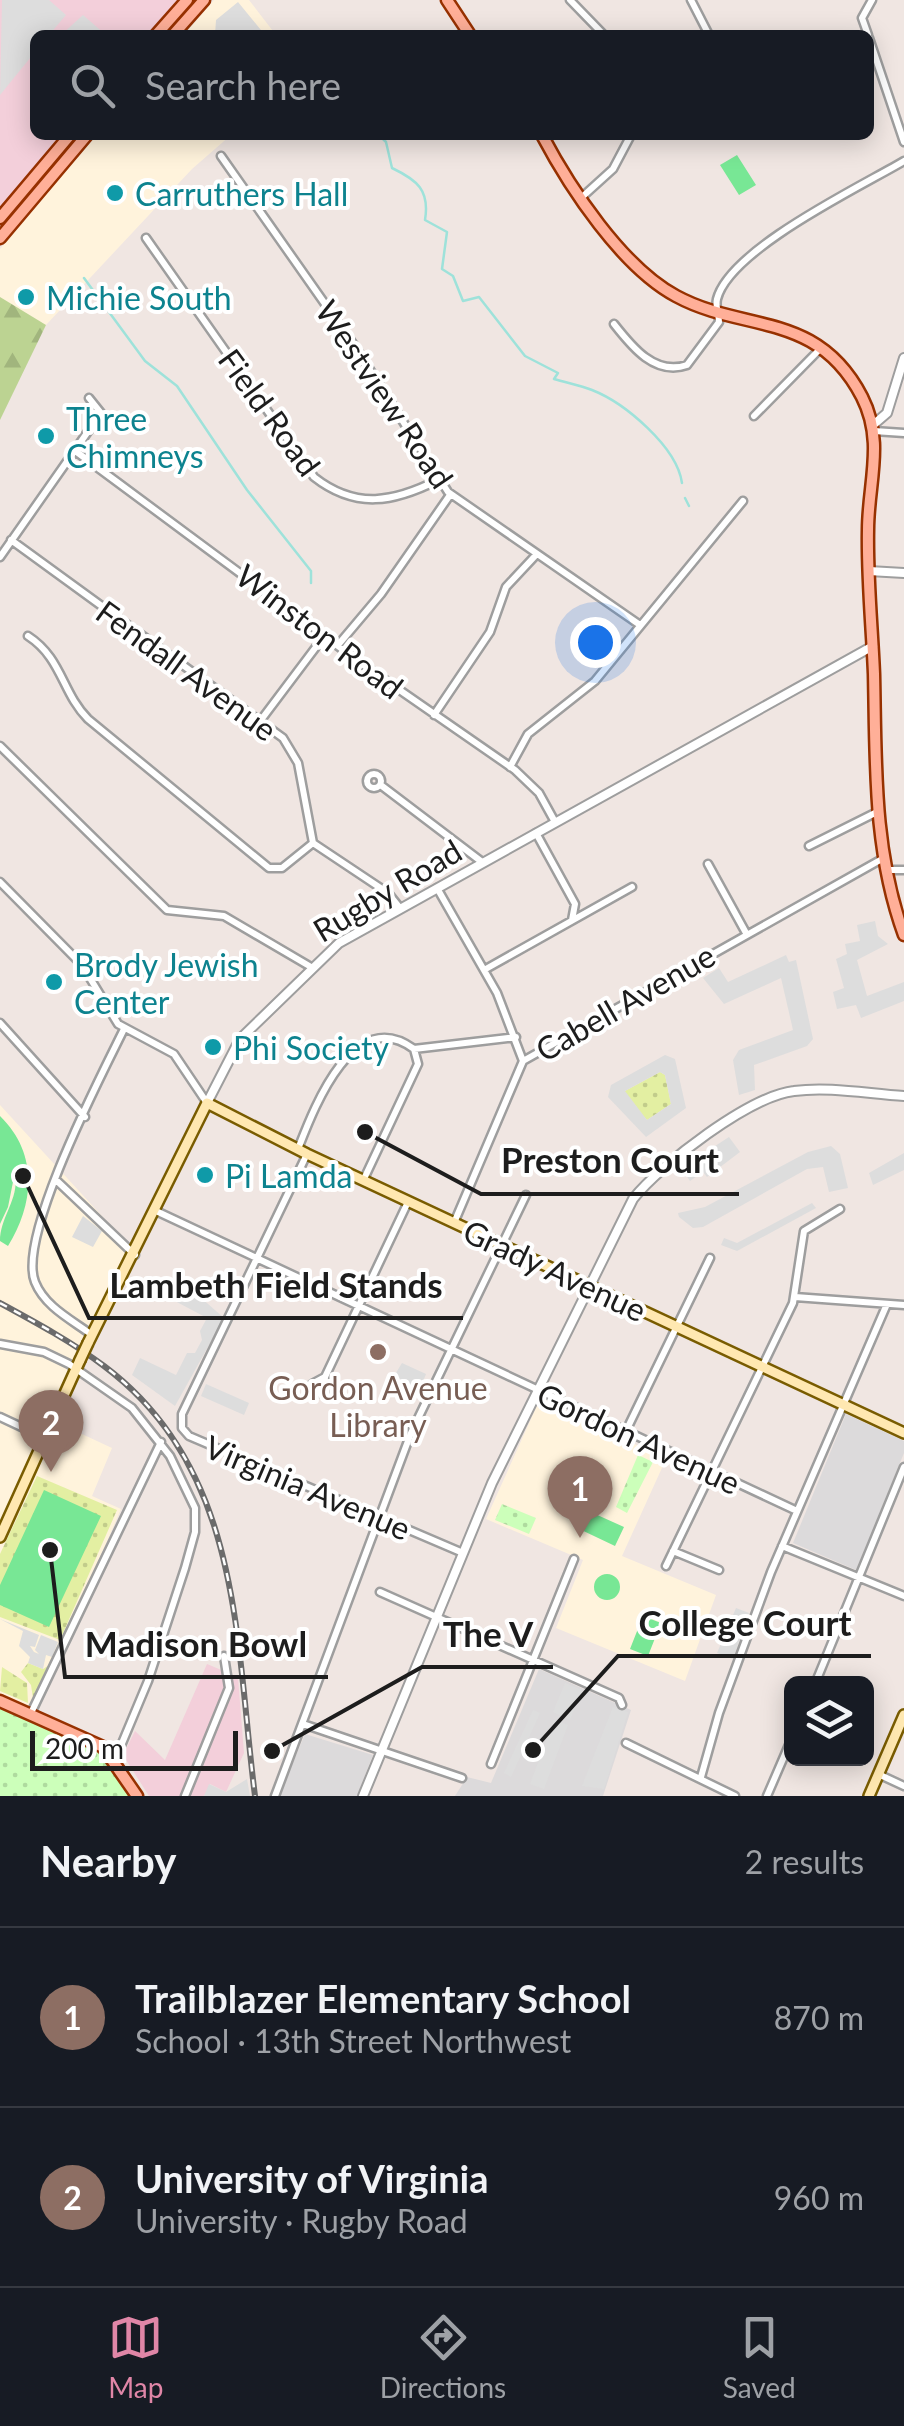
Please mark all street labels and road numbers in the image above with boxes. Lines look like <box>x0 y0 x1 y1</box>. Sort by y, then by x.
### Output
street label: Westview Road <box>308 293 462 495</box>
street label: Field Road <box>211 341 329 483</box>
street label: Winston Road <box>229 556 411 706</box>
street label: Fendall Avenue <box>89 591 285 749</box>
street label: Rugby Road <box>306 830 468 950</box>
street label: Cabell Avenue <box>529 935 721 1069</box>
street label: Grady Avenue <box>457 1211 653 1329</box>
street label: Gordon Avenue <box>531 1374 747 1502</box>
street label: Virginia Avenue <box>199 1426 417 1548</box>

